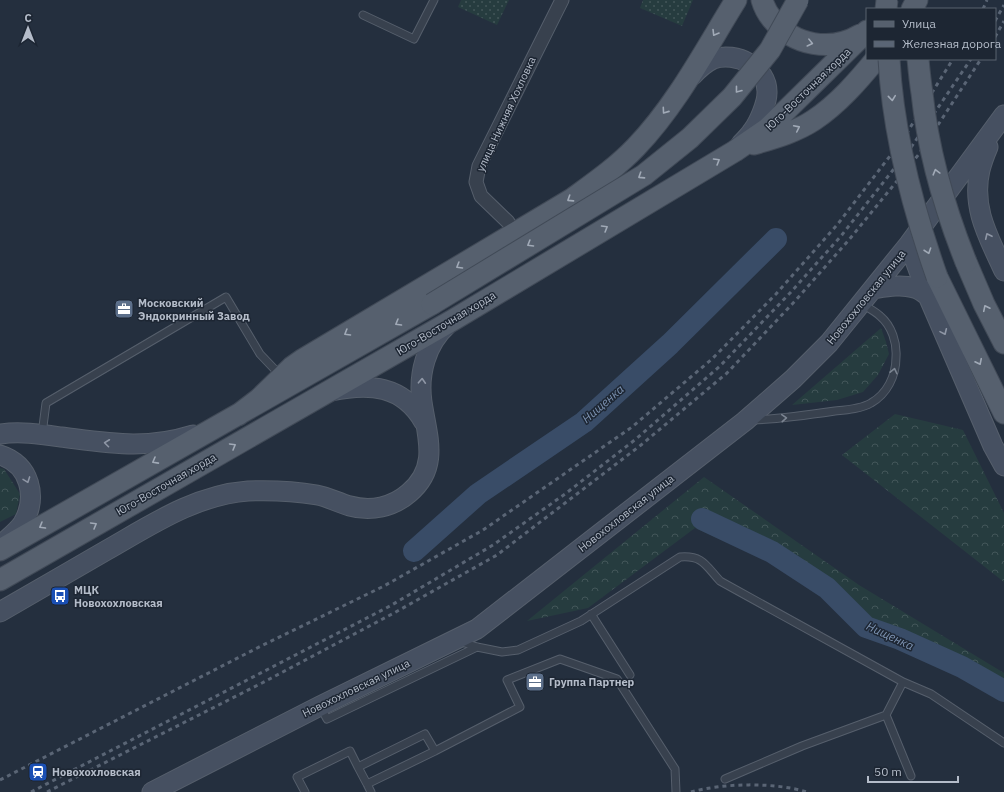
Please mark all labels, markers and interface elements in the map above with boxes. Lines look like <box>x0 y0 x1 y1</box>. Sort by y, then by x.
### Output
north arrow <box>8 8 48 48</box>
legend <box>866 8 996 60</box>
text: С <box>24 11 32 25</box>
text: Улица <box>902 16 936 31</box>
one-way arrow <box>713 29 720 36</box>
text: Железная дорога <box>902 36 1002 51</box>
one-way arrow <box>806 38 813 46</box>
street label: Юго-Восточная хорда <box>762 45 854 133</box>
street label: улица Нижняя Хохловка <box>473 54 539 174</box>
one-way arrow <box>735 86 742 93</box>
one-way arrow <box>888 95 897 101</box>
one-way arrow <box>663 107 670 114</box>
one-way arrow <box>793 125 801 133</box>
one-way arrow <box>713 159 720 166</box>
one-way arrow <box>932 168 941 175</box>
one-way arrow <box>638 172 645 179</box>
one-way arrow <box>568 194 575 201</box>
one-way arrow <box>601 225 608 232</box>
one-way arrow <box>985 232 993 240</box>
one-way arrow <box>527 239 534 247</box>
street label: Новохохловская улица <box>823 247 909 347</box>
one-way arrow <box>923 248 931 255</box>
one-way arrow <box>456 261 463 269</box>
street label: Юго-Восточная хорда <box>394 288 498 358</box>
place label: Московский Эндокринный Завод <box>138 296 251 323</box>
office icon: Московский Эндокринный Завод <box>113 298 135 320</box>
one-way arrow <box>984 305 991 313</box>
one-way arrow <box>395 319 402 326</box>
one-way arrow <box>344 328 351 335</box>
one-way arrow <box>939 328 947 335</box>
one-way arrow <box>974 358 982 365</box>
one-way arrow <box>890 368 898 374</box>
one-way arrow <box>418 378 427 384</box>
water label: Нищенка <box>579 381 627 426</box>
one-way arrow <box>781 414 787 423</box>
one-way arrow <box>104 439 110 448</box>
one-way arrow <box>229 443 236 450</box>
street label: Юго-Восточная хорда <box>114 450 219 518</box>
one-way arrow <box>152 457 159 464</box>
street label: Новохохловская улица <box>575 471 677 555</box>
one-way arrow <box>23 477 31 484</box>
one-way arrow <box>39 521 46 528</box>
one-way arrow <box>90 523 97 530</box>
place label: МЦК Новохохловская <box>74 583 163 610</box>
bus stop icon: МЦК Новохохловская <box>49 585 71 607</box>
water label: Нищенка <box>864 618 916 653</box>
street label: Новохохловская улица <box>300 656 412 720</box>
office icon: Группа Партнер <box>524 671 546 693</box>
place label: Группа Партнер <box>549 675 635 689</box>
scale bar <box>868 758 958 784</box>
station icon: Новохохловская <box>27 761 49 783</box>
text: 50 m <box>874 764 902 779</box>
place label: Новохохловская <box>52 765 141 779</box>

